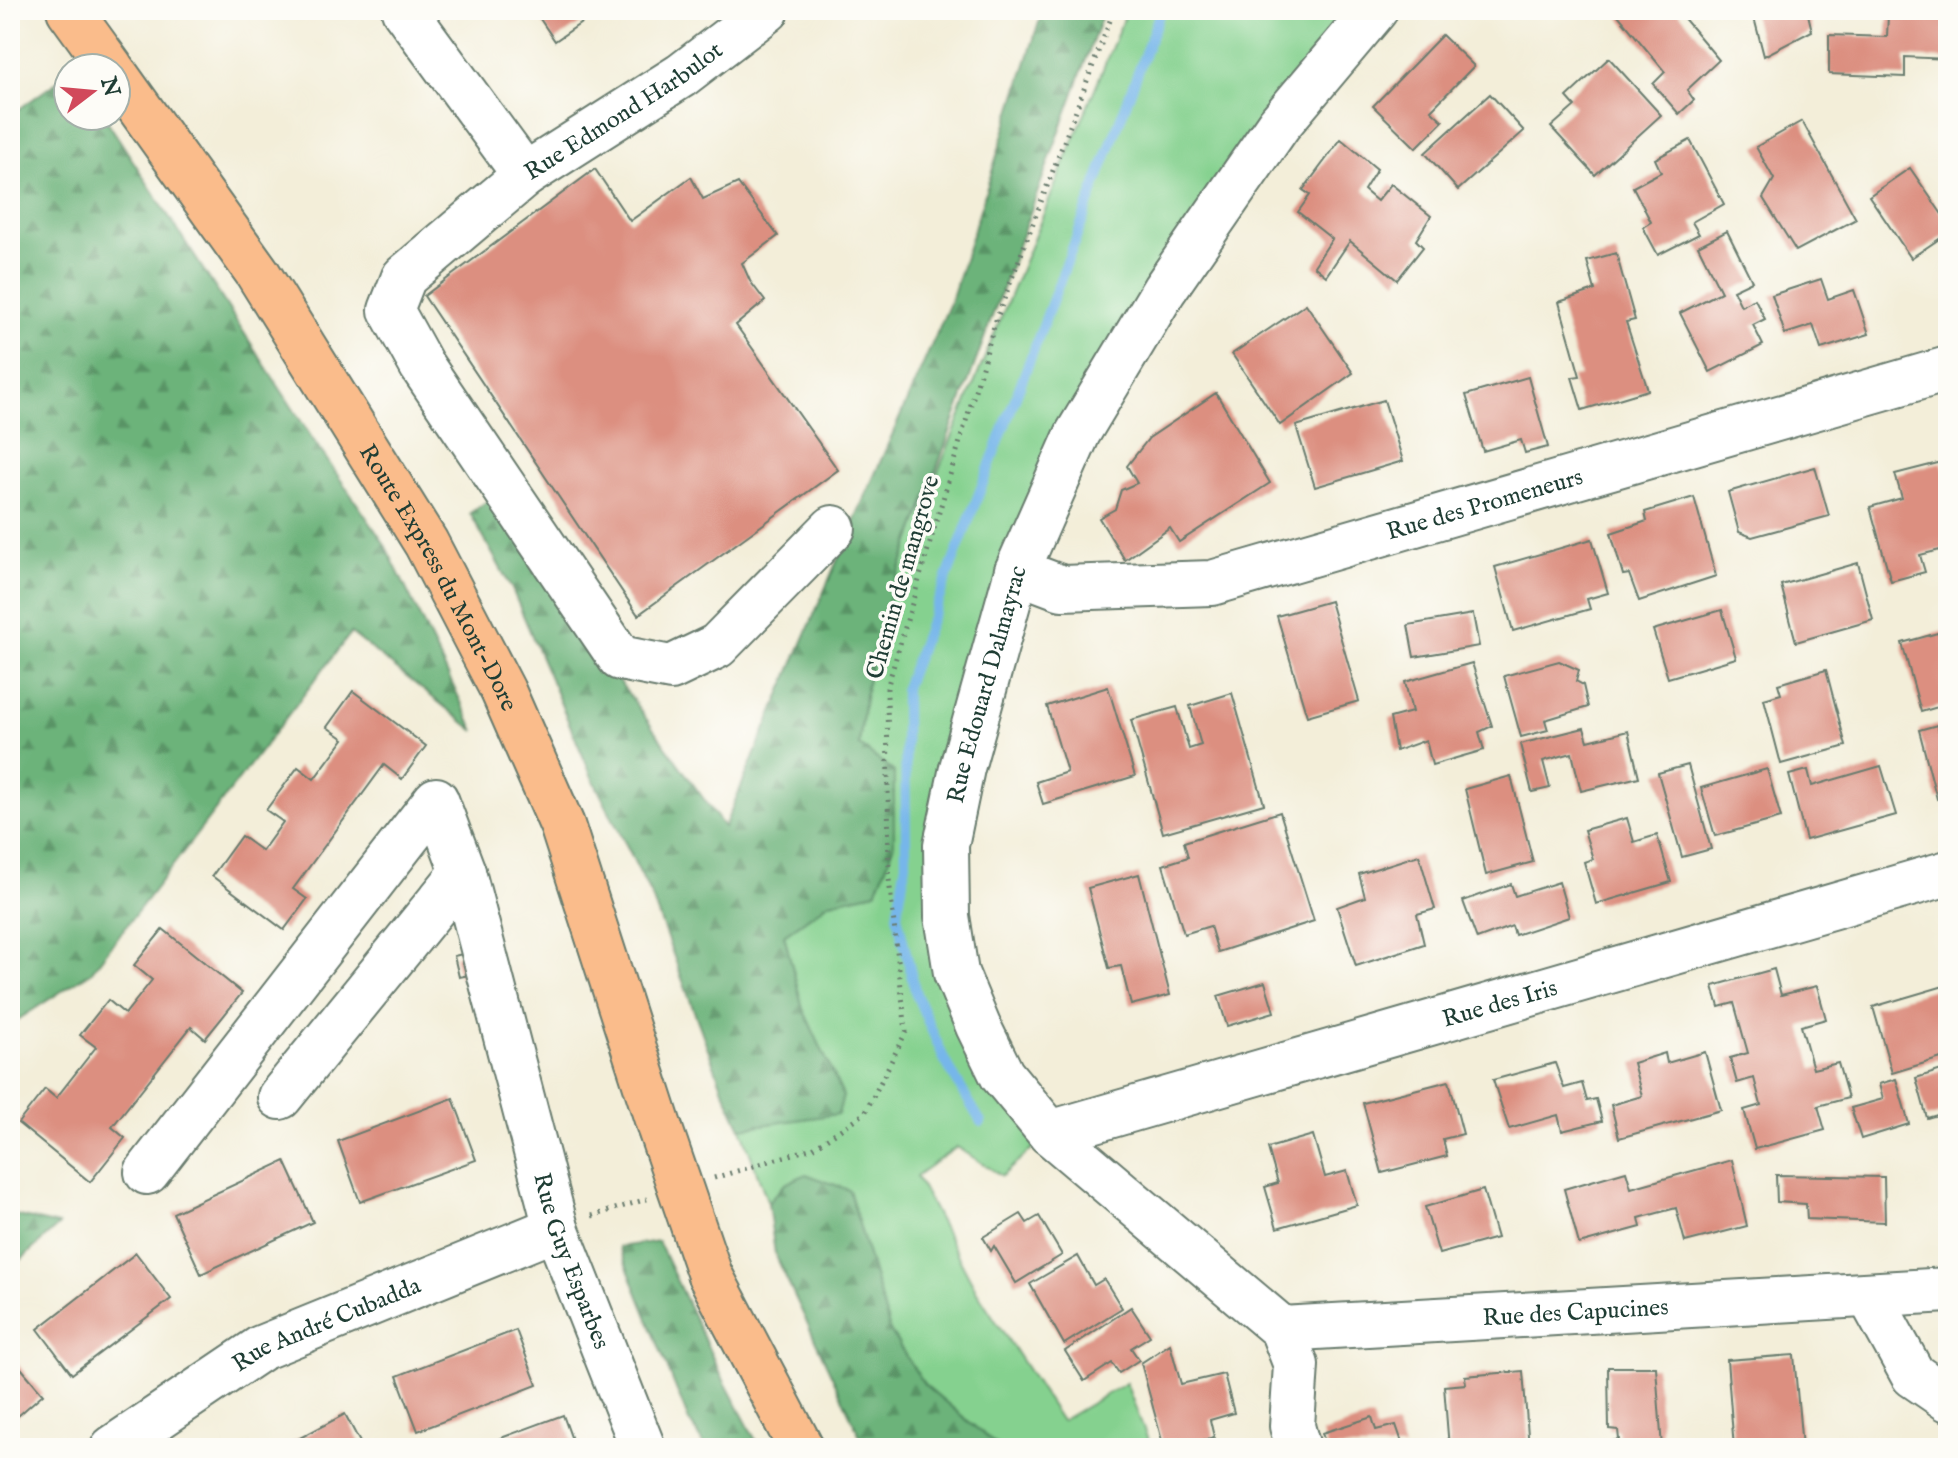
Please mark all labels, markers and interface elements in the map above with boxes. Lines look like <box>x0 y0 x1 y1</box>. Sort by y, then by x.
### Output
street label: Rue Edmond Harbulot <box>519 35 729 188</box>
north arrow <box>52 52 132 132</box>
text: N <box>93 73 125 100</box>
street label: Route Express du Mont-Dore <box>351 439 524 716</box>
street label: Rue des Promeneurs <box>1383 462 1587 548</box>
street label: Chemin de mangrove <box>860 472 947 683</box>
street label: Rue Edouard Dalmayrac <box>941 562 1035 806</box>
street label: Rue des Iris <box>1439 973 1561 1036</box>
street label: Rue Guy Esparbes <box>525 1170 616 1354</box>
street label: Rue André Cubadda <box>227 1270 426 1380</box>
street label: Rue des Capucines <box>1482 1292 1669 1334</box>

